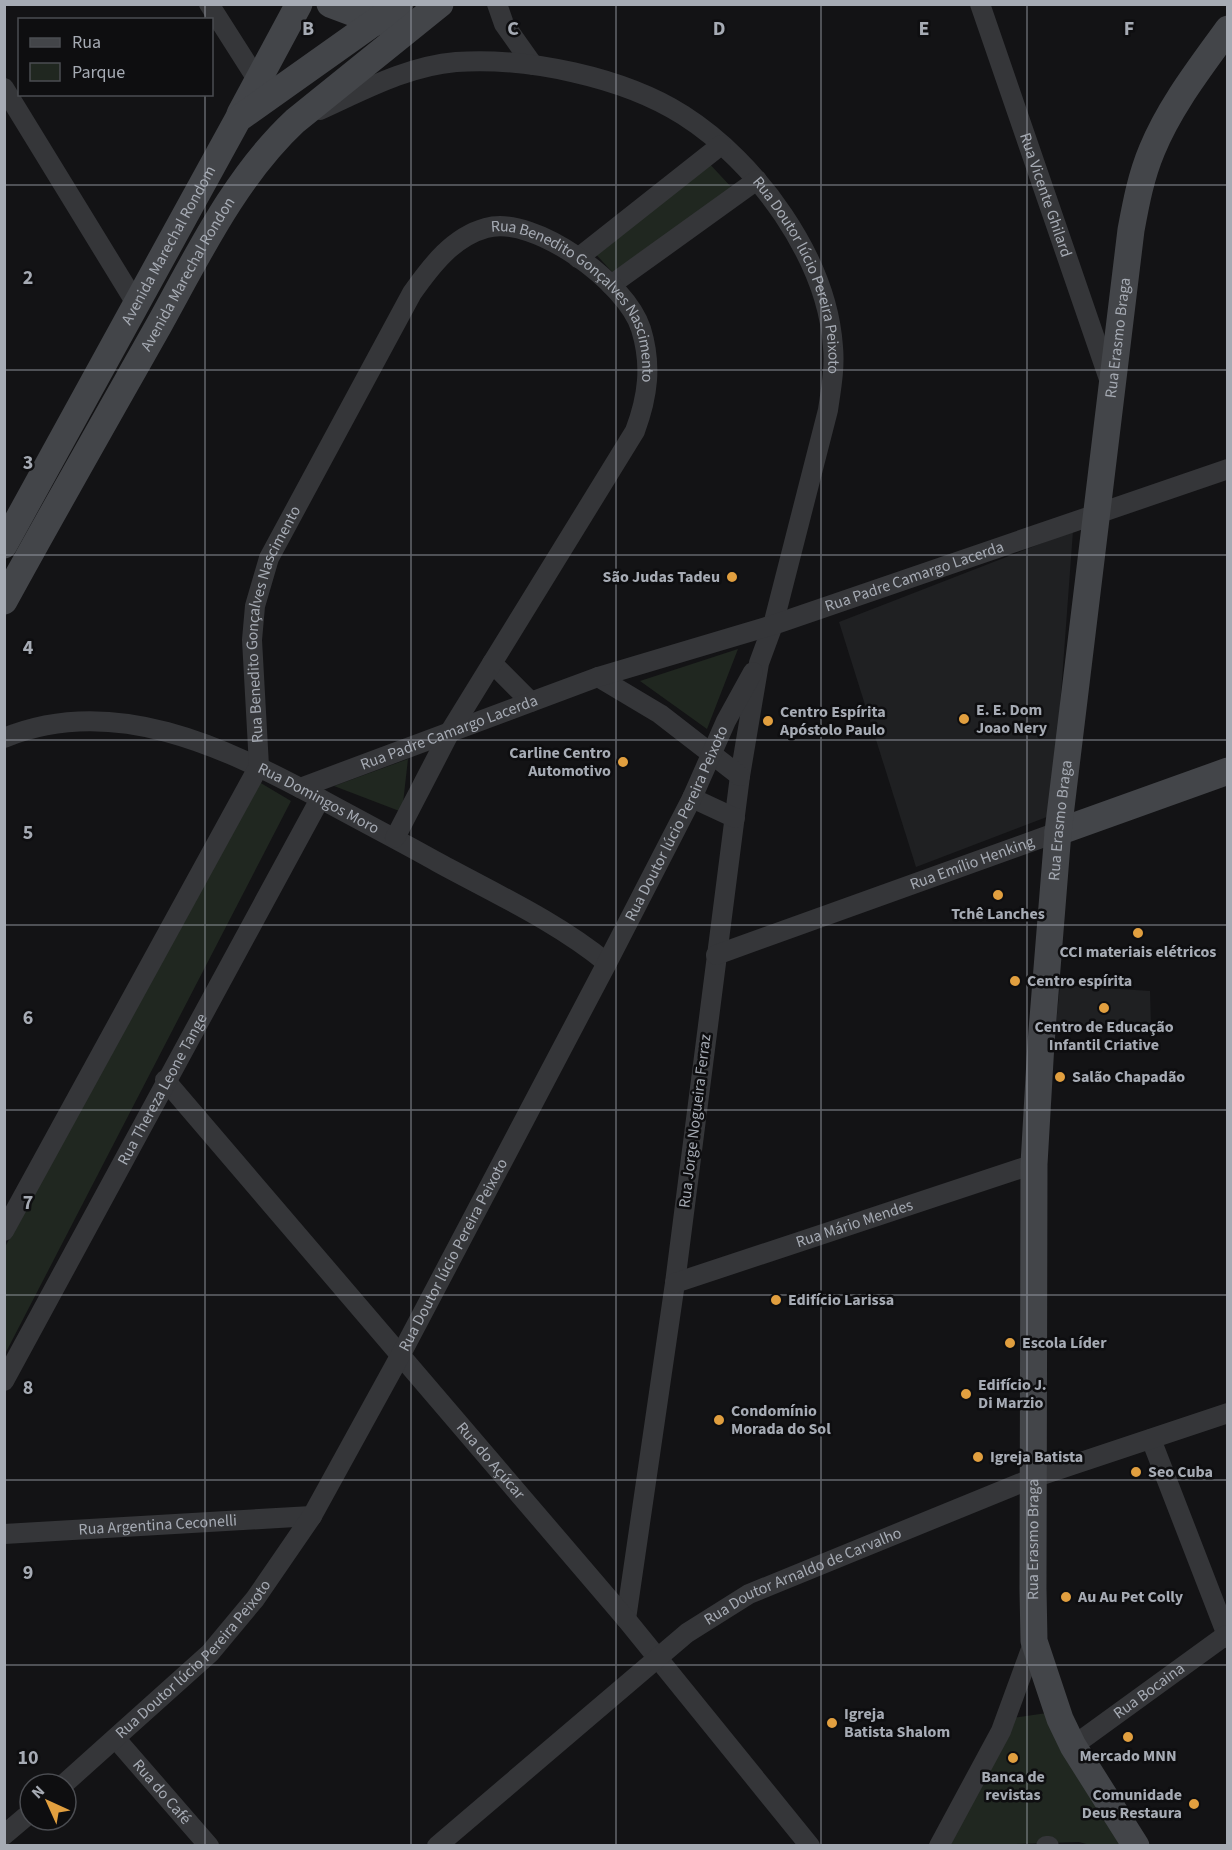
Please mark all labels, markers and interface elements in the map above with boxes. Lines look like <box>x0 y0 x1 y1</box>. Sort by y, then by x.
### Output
text: B <box>302 15 314 43</box>
text: C <box>507 15 519 43</box>
text: D <box>713 15 725 43</box>
text: E <box>919 15 929 43</box>
text: F <box>1124 15 1134 43</box>
legend <box>18 18 213 96</box>
text: Rua <box>72 30 101 55</box>
text: Parque <box>72 60 125 85</box>
street label: Rua Vicente Ghilard <box>1014 130 1077 260</box>
street label: Avenida Marechal Rondom <box>116 162 221 329</box>
street label: Rua Doutor lúcio Pereira Peixoto <box>747 172 845 375</box>
street label: Avenida Marechal Rondon <box>135 193 240 355</box>
street label: Rua Benedito Gonçalves Nascimento <box>490 215 658 383</box>
text: 2 <box>23 264 33 292</box>
street label: Rua Erasmo Braga <box>1100 276 1136 399</box>
text: 3 <box>23 449 33 477</box>
street label: Rua Benedito Gonçalves Nascimento <box>241 502 306 744</box>
street label: Rua Padre Camargo Lacerda <box>822 536 1007 617</box>
place label: São Judas Tadeu <box>603 566 720 588</box>
marker: São Judas Tadeu <box>725 570 739 584</box>
text: 4 <box>23 634 34 662</box>
street label: Rua Padre Camargo Lacerda <box>357 689 541 776</box>
place label: E. E. Dom Joao Nery <box>976 699 1048 739</box>
place label: Centro Espírita Apóstolo Paulo <box>779 701 886 741</box>
marker: E. E. Dom Joao Nery <box>957 712 971 726</box>
marker: Centro Espírita Apóstolo Paulo <box>761 714 775 728</box>
street label: Rua Doutor lúcio Pereira Peixoto <box>619 722 734 925</box>
place label: Carline Centro Automotivo <box>509 742 611 782</box>
marker: Carline Centro Automotivo <box>616 755 630 769</box>
street label: Rua Domingos Moro <box>254 757 383 839</box>
street label: Rua Erasmo Braga <box>1043 759 1078 882</box>
text: 5 <box>23 819 33 847</box>
street label: Rua Emílio Henking <box>907 831 1037 895</box>
marker: Tchê Lanches <box>991 888 1005 902</box>
place label: Tchê Lanches <box>951 903 1045 925</box>
marker: CCI materiais elétricos <box>1131 926 1145 940</box>
place label: CCI materiais elétricos <box>1060 941 1216 963</box>
place label: Centro espírita <box>1027 970 1132 992</box>
marker: Centro espírita <box>1008 974 1022 988</box>
marker: Centro de Educação Infantil Criative <box>1097 1001 1111 1015</box>
text: 6 <box>23 1004 33 1032</box>
street label: Rua Thereza Leone Tange <box>112 1009 213 1169</box>
place label: Centro de Educação Infantil Criative <box>1034 1016 1174 1056</box>
street label: Rua Jorge Nogueira Ferraz <box>673 1033 717 1209</box>
place label: Salão Chapadão <box>1072 1066 1185 1088</box>
marker: Salão Chapadão <box>1053 1070 1067 1084</box>
street label: Rua Doutor lúcio Pereira Peixoto <box>393 1155 513 1355</box>
text: 7 <box>23 1189 33 1217</box>
street label: Rua Mário Mendes <box>793 1194 916 1253</box>
place label: Edifício Larissa <box>788 1289 894 1311</box>
marker: Edifício Larissa <box>769 1293 783 1307</box>
place label: Escola Líder <box>1022 1332 1107 1354</box>
marker: Escola Líder <box>1003 1336 1017 1350</box>
text: 8 <box>23 1374 33 1402</box>
place label: Edifício J. Di Marzio <box>978 1374 1047 1414</box>
marker: Edifício J. Di Marzio <box>959 1387 973 1401</box>
place label: Condomínio Morada do Sol <box>731 1400 831 1440</box>
marker: Condomínio Morada do Sol <box>712 1413 726 1427</box>
street label: Rua do Açúcar <box>451 1417 530 1504</box>
place label: Igreja Batista <box>990 1446 1083 1468</box>
marker: Igreja Batista <box>971 1450 985 1464</box>
place label: Seo Cuba <box>1148 1461 1213 1483</box>
marker: Seo Cuba <box>1129 1465 1143 1479</box>
street label: Rua Erasmo Braga <box>1022 1479 1044 1600</box>
street label: Rua Argentina Ceconelli <box>78 1509 238 1541</box>
street label: Rua Doutor Arnaldo de Carvalho <box>700 1522 905 1631</box>
text: 9 <box>23 1559 33 1587</box>
street label: Rua Doutor lúcio Pereira Peixoto <box>111 1575 276 1744</box>
place label: Au Au Pet Colly <box>1077 1586 1184 1608</box>
marker: Au Au Pet Colly <box>1059 1590 1073 1604</box>
street label: Rua Bocaina <box>1109 1657 1189 1724</box>
place label: Igreja Batista Shalom <box>844 1703 950 1743</box>
marker: Igreja Batista Shalom <box>825 1716 839 1730</box>
marker: Mercado MNN <box>1121 1730 1135 1744</box>
text: 10 <box>17 1744 39 1772</box>
place label: Mercado MNN <box>1079 1745 1177 1767</box>
marker: Banca de revistas <box>1006 1751 1020 1765</box>
street label: Rua do Café <box>128 1755 196 1829</box>
place label: Banca de revistas <box>981 1766 1045 1806</box>
north arrow <box>18 1772 78 1832</box>
text: N <box>27 1781 50 1804</box>
place label: Comunidade Deus Restaura <box>1082 1784 1182 1824</box>
marker: Comunidade Deus Restaura <box>1187 1797 1201 1811</box>

